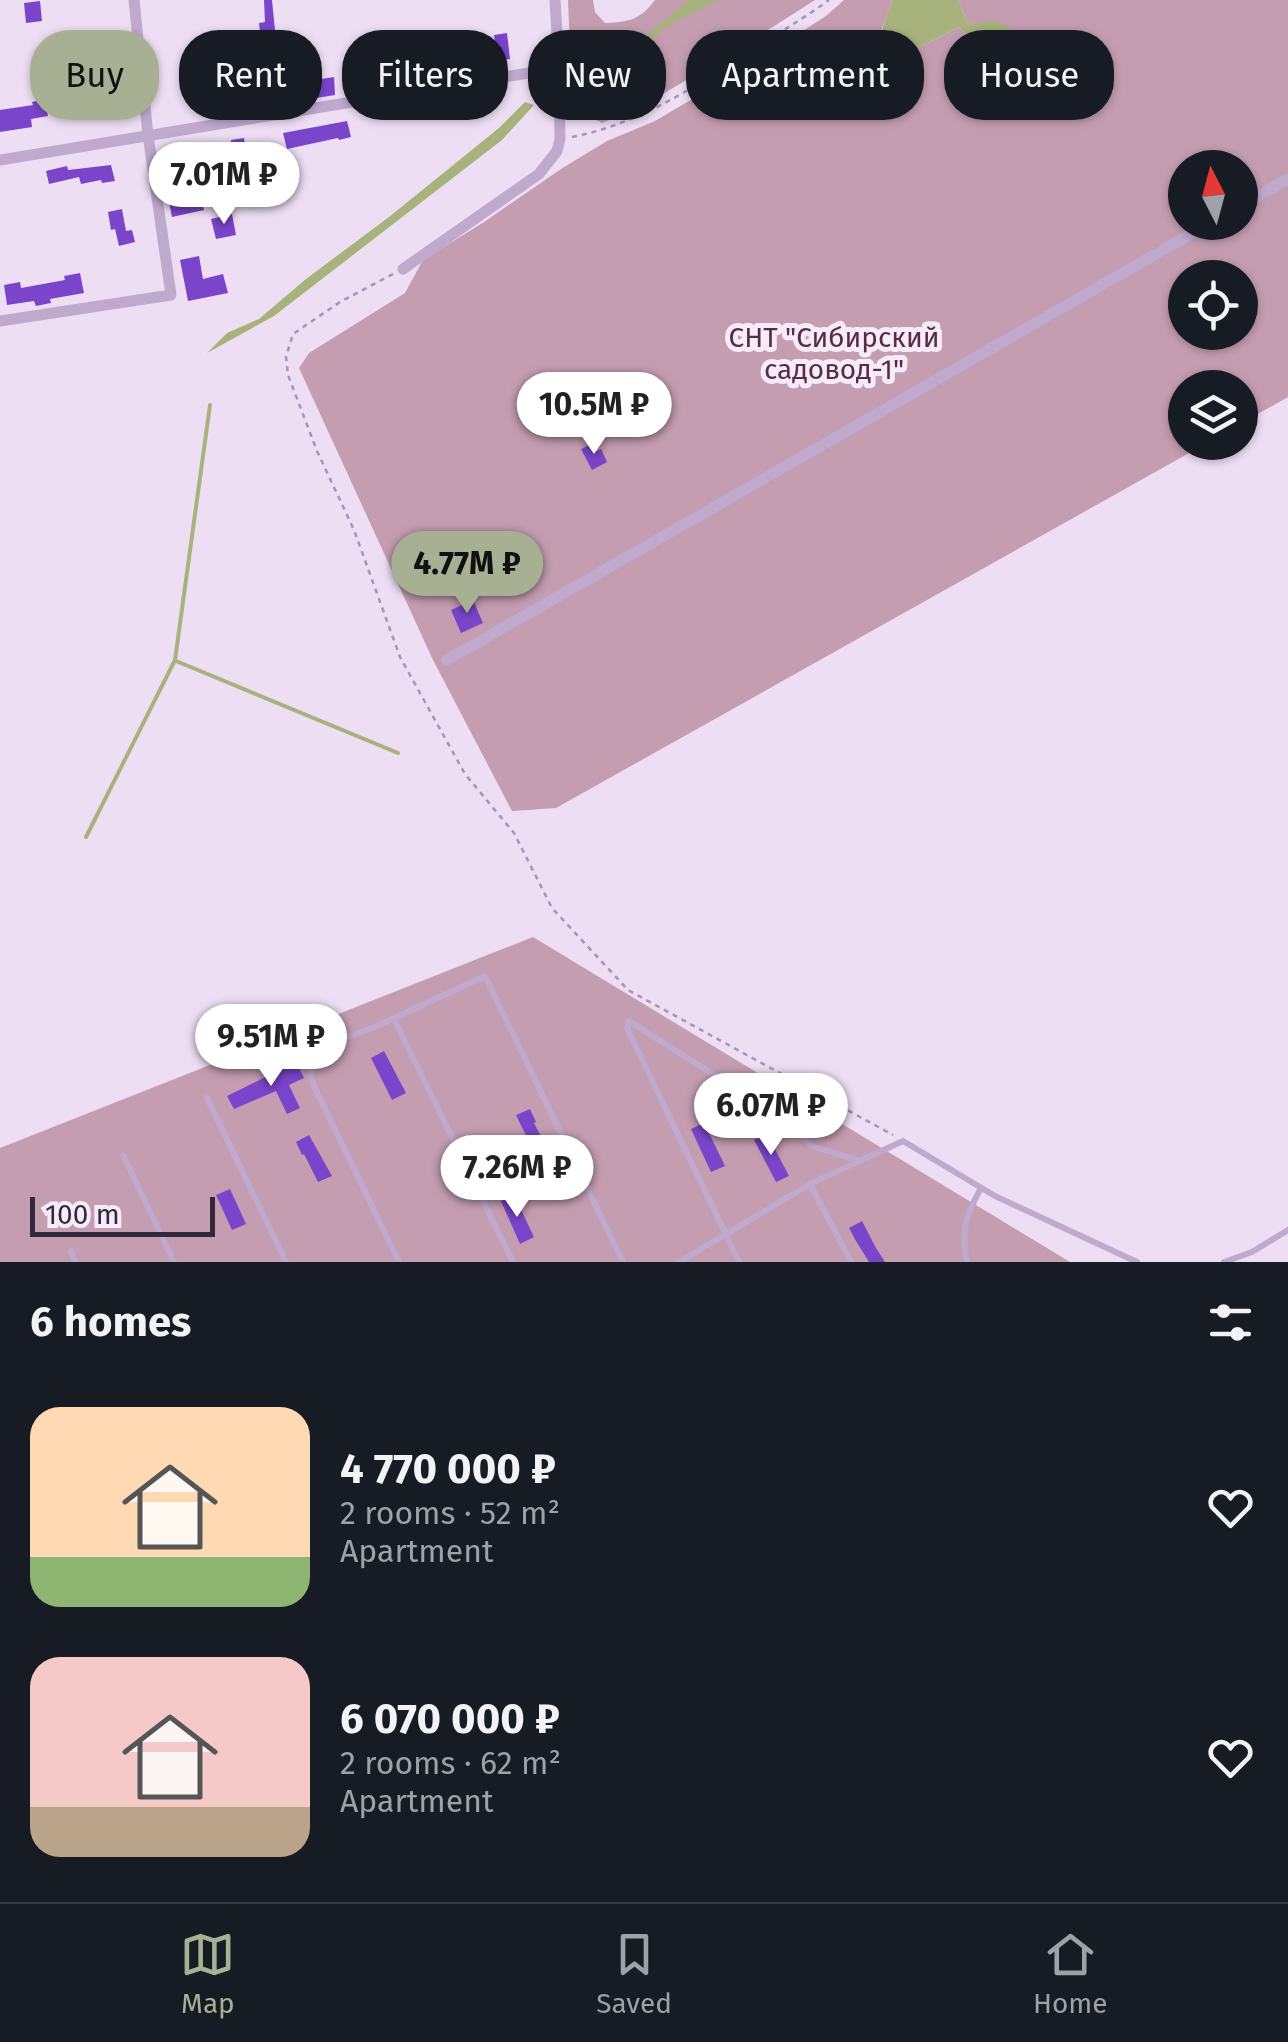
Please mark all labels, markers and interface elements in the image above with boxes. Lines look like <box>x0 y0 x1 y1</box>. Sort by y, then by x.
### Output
chip: Buy <box>30 30 159 120</box>
chip: Rent <box>179 30 322 120</box>
chip: Filters <box>342 30 508 120</box>
chip: New <box>528 30 666 120</box>
chip: Apartment <box>686 30 924 120</box>
chip: House <box>944 30 1114 120</box>
pin: 7.01M ₽ <box>132 142 316 227</box>
north arrow <box>1168 150 1258 240</box>
map controls <box>1168 150 1258 460</box>
text: 7.01M ₽ <box>171 155 277 193</box>
button: locate <box>1168 260 1258 350</box>
park label: СНТ "Сибирский садовод-1" <box>728 321 940 386</box>
button: layers <box>1168 370 1258 460</box>
pin: 10.5M ₽ <box>502 372 686 457</box>
text: 10.5M ₽ <box>539 385 649 423</box>
pin: 4.77M ₽ <box>375 531 559 616</box>
text: 4.77M ₽ <box>413 544 521 582</box>
pin: 9.51M ₽ <box>179 1004 363 1089</box>
text: 9.51M ₽ <box>217 1017 325 1055</box>
pin: 6.07M ₽ <box>679 1073 863 1158</box>
text: 6.07M ₽ <box>716 1086 826 1124</box>
pin: 7.26M ₽ <box>425 1135 609 1220</box>
text: 7.26M ₽ <box>462 1148 572 1186</box>
scale bar <box>30 1192 215 1236</box>
text: 100 m <box>45 1198 120 1231</box>
icon: filters <box>1203 1295 1258 1350</box>
text: 6 homes <box>30 1297 191 1347</box>
text: 4 770 000 ₽ <box>340 1444 556 1494</box>
icon: home <box>110 1447 230 1567</box>
icon: heart <box>1203 1480 1258 1535</box>
text: 2 rooms · 52 m² <box>340 1494 560 1532</box>
text: Apartment <box>340 1532 494 1570</box>
text: 6 070 000 ₽ <box>340 1694 560 1744</box>
icon: home <box>110 1697 230 1817</box>
icon: heart <box>1203 1730 1258 1785</box>
text: 2 rooms · 62 m² <box>340 1744 561 1782</box>
text: Apartment <box>340 1782 494 1820</box>
tab: Map <box>180 1927 235 2020</box>
tab: Saved <box>596 1927 672 2020</box>
tab: Home <box>1033 1927 1108 2020</box>

